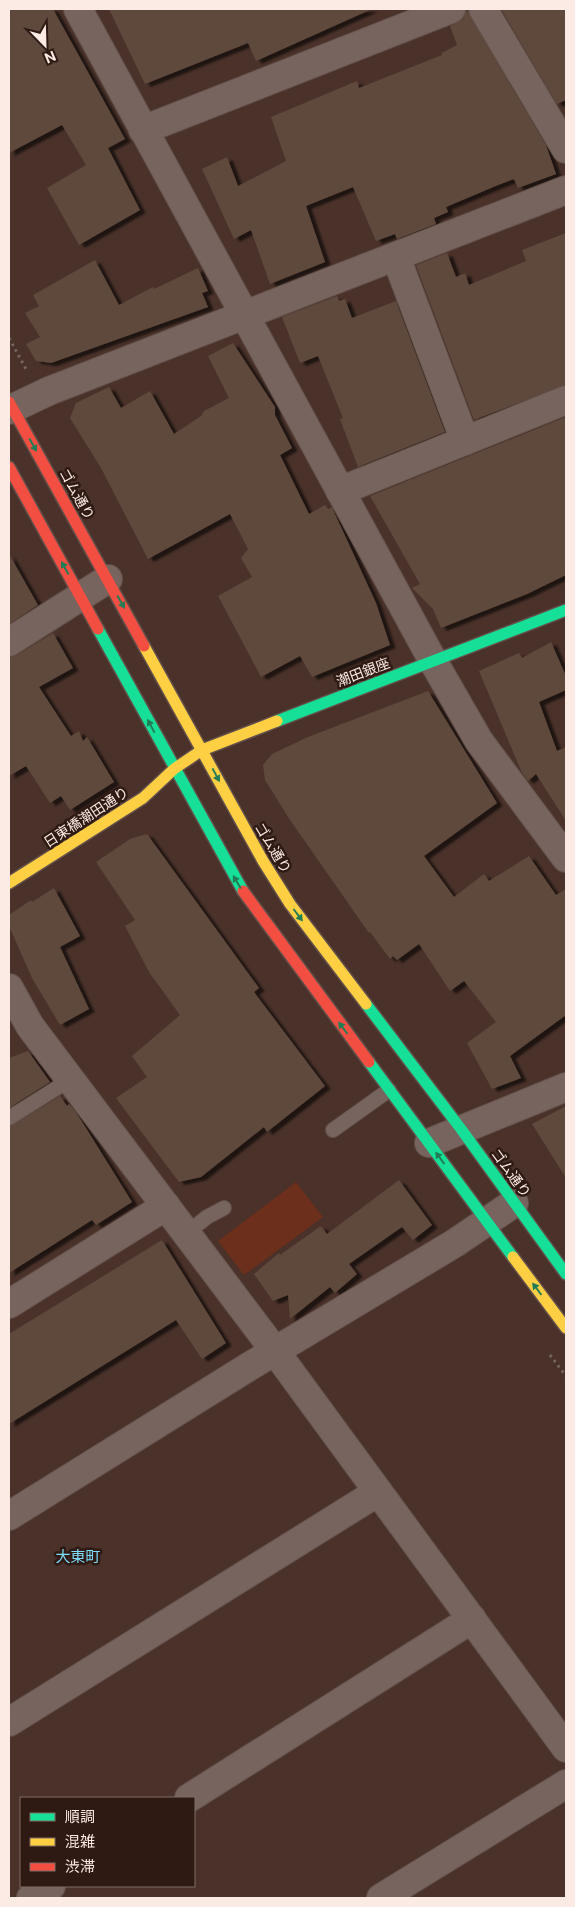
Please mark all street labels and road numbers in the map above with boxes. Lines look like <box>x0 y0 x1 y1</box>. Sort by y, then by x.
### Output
street label: ゴム通り <box>56 466 98 522</box>
street label: 潮田銀座 <box>334 654 392 690</box>
street label: 日東橋潮田通り <box>41 784 131 850</box>
street label: ゴム通り <box>252 820 294 876</box>
street label: ゴム通り <box>488 1146 534 1200</box>

